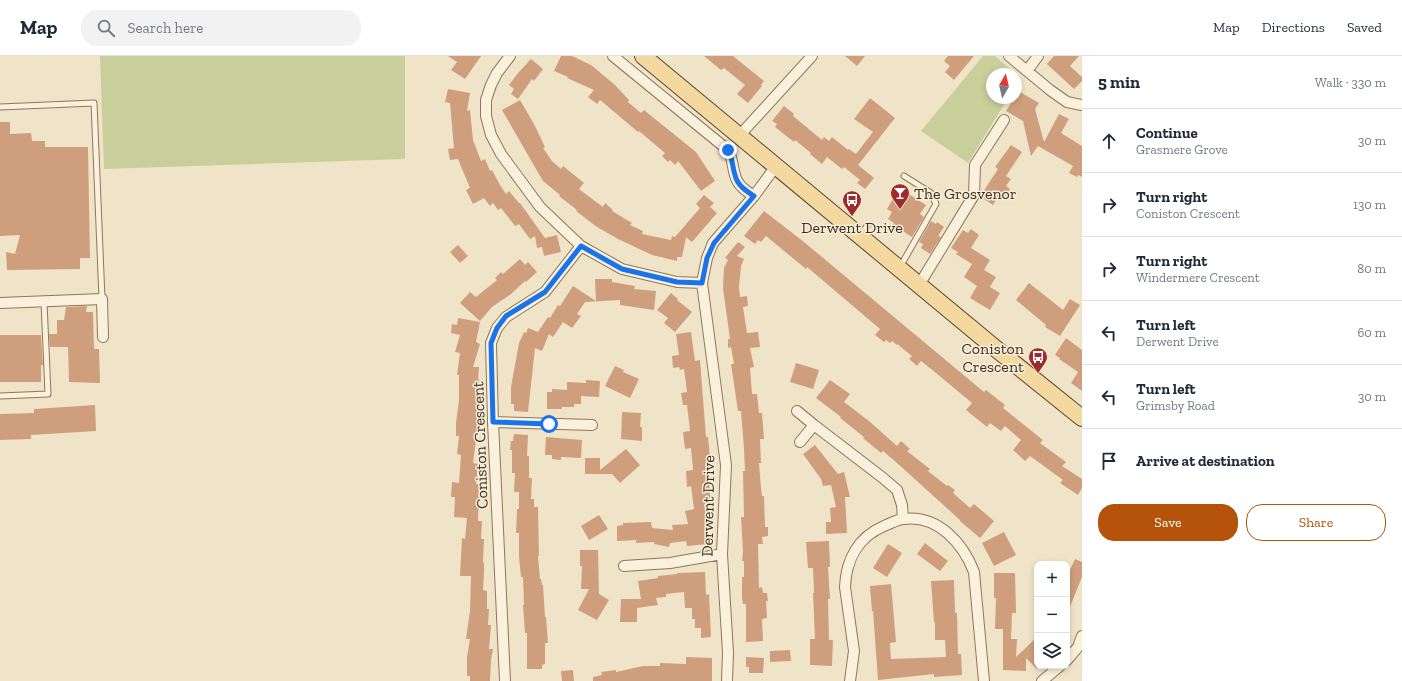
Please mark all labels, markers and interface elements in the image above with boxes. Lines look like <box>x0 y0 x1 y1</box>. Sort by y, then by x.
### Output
search box <box>81 10 361 46</box>
text: Map <box>20 16 57 39</box>
icon: search <box>95 17 117 39</box>
text: Search here <box>127 19 203 37</box>
text: Map <box>1213 19 1240 36</box>
text: Directions <box>1262 19 1325 36</box>
text: Saved <box>1347 19 1382 36</box>
north arrow <box>986 68 1022 104</box>
text: 5 min <box>1098 72 1140 92</box>
text: Walk · 330 m <box>1315 75 1386 90</box>
text: Continue <box>1136 124 1198 142</box>
icon: ahead <box>1098 130 1120 152</box>
text: 30 m <box>1358 133 1386 148</box>
route end <box>719 141 737 159</box>
text: Grasmere Grove <box>1136 142 1228 157</box>
bar icon: The Grosvenor <box>889 182 911 210</box>
place label: The Grosvenor <box>914 184 1017 203</box>
text: Turn right <box>1136 188 1207 206</box>
bus stop icon: Derwent Drive <box>841 189 863 217</box>
icon: right <box>1098 194 1120 216</box>
text: 130 m <box>1353 197 1386 212</box>
text: Coniston Crescent <box>1136 206 1240 221</box>
place label: Derwent Drive <box>801 218 903 237</box>
text: Turn right <box>1136 252 1207 270</box>
icon: right <box>1098 258 1120 280</box>
text: 80 m <box>1357 261 1386 276</box>
text: Windermere Crescent <box>1136 270 1260 285</box>
text: Turn left <box>1136 316 1196 334</box>
icon: left <box>1098 322 1120 344</box>
text: 60 m <box>1357 325 1386 340</box>
text: Derwent Drive <box>1136 334 1219 349</box>
place label: Coniston Crescent <box>961 339 1025 376</box>
bus stop icon: Coniston Crescent <box>1027 346 1049 374</box>
text: Turn left <box>1136 380 1196 398</box>
street label: Coniston Crescent <box>468 381 492 509</box>
icon: left <box>1098 386 1120 408</box>
text: 30 m <box>1358 389 1386 404</box>
text: Grimsby Road <box>1136 398 1215 413</box>
route start <box>540 415 558 433</box>
icon: arrive <box>1098 450 1120 472</box>
text: Arrive at destination <box>1136 452 1275 470</box>
street label: Derwent Drive <box>698 455 718 557</box>
button: Save <box>1098 504 1238 541</box>
button: Share <box>1246 504 1386 541</box>
map controls <box>1034 561 1070 669</box>
button: + <box>1034 561 1070 597</box>
button: − <box>1034 597 1070 633</box>
button: layers <box>1034 633 1070 669</box>

